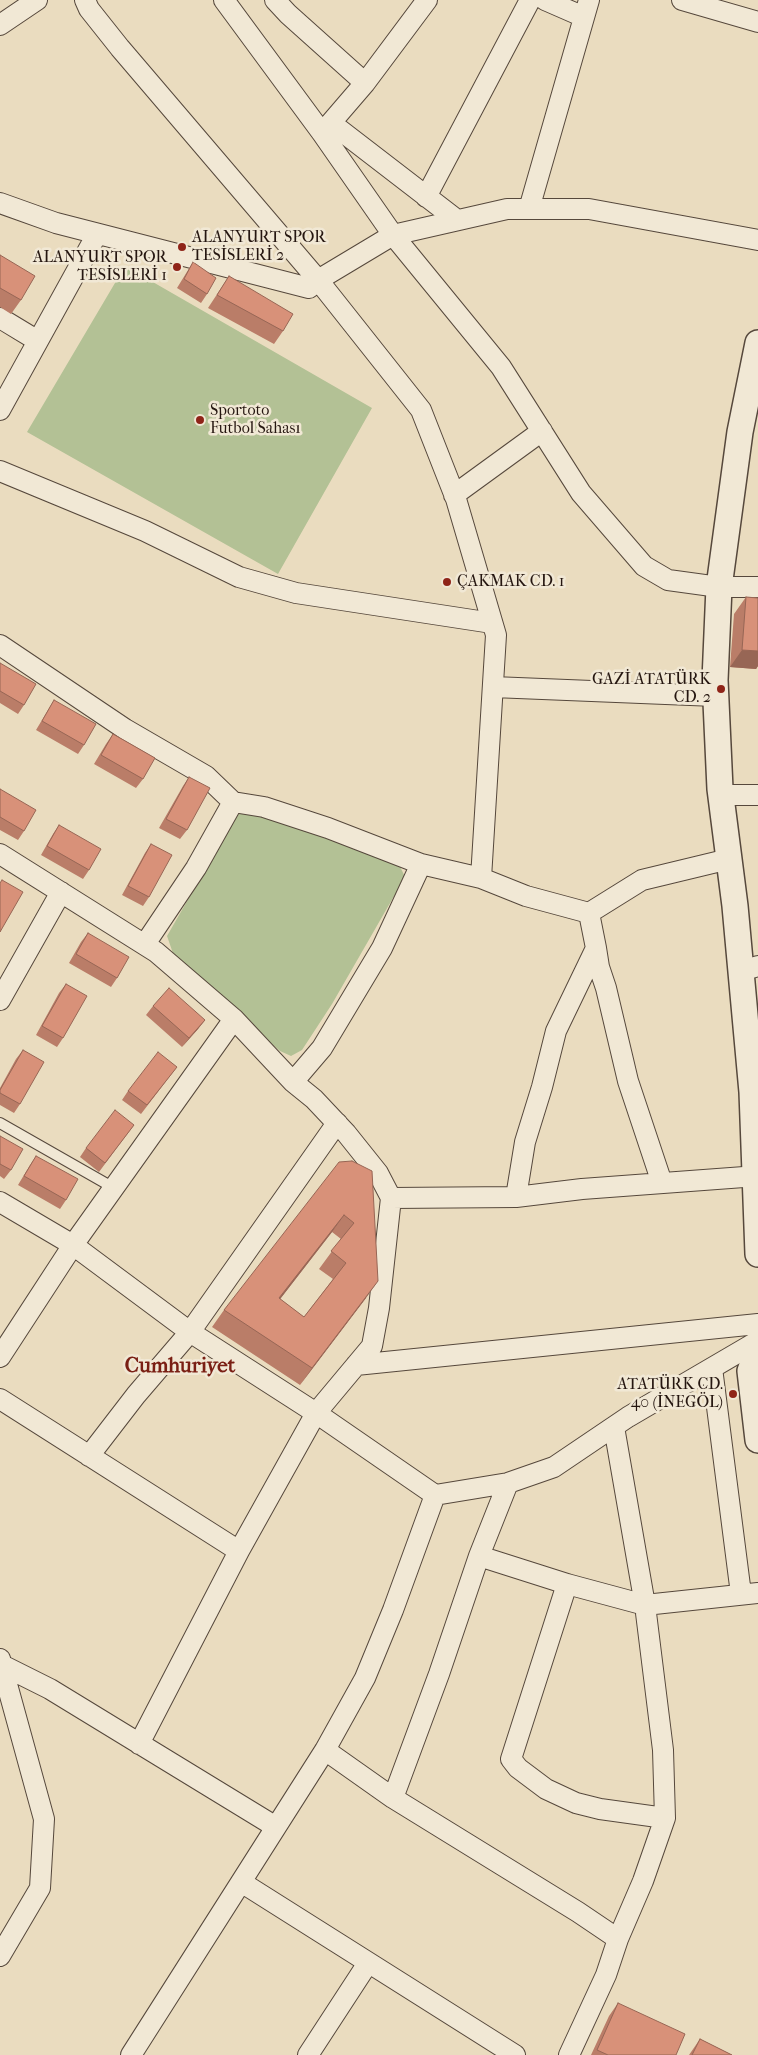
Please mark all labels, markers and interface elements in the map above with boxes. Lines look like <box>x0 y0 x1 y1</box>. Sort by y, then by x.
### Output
place label: ALANYURT SPOR TESİSLERİ 2 <box>192 228 326 266</box>
marker: ALANYURT SPOR TESİSLERİ 2 <box>176 241 188 253</box>
place label: ALANYURT SPOR TESİSLERİ 1 <box>33 248 167 286</box>
marker: ALANYURT SPOR TESİSLERİ 1 <box>171 261 183 273</box>
place label: Sportoto Futbol Sahası <box>210 401 300 439</box>
marker: Sportoto Futbol Sahası <box>194 414 206 426</box>
place label: ÇAKMAK CD. 1 <box>457 572 565 592</box>
marker: ÇAKMAK CD. 1 <box>441 576 453 588</box>
place label: GAZİ ATATÜRK CD. 2 <box>592 670 711 708</box>
marker: GAZİ ATATÜRK CD. 2 <box>715 683 727 695</box>
district label: Cumhuriyet <box>125 1354 235 1380</box>
place label: ATATÜRK CD. 40 (İNEGÖL) <box>617 1375 723 1413</box>
marker: ATATÜRK CD. 40 (İNEGÖL) <box>727 1388 739 1400</box>

